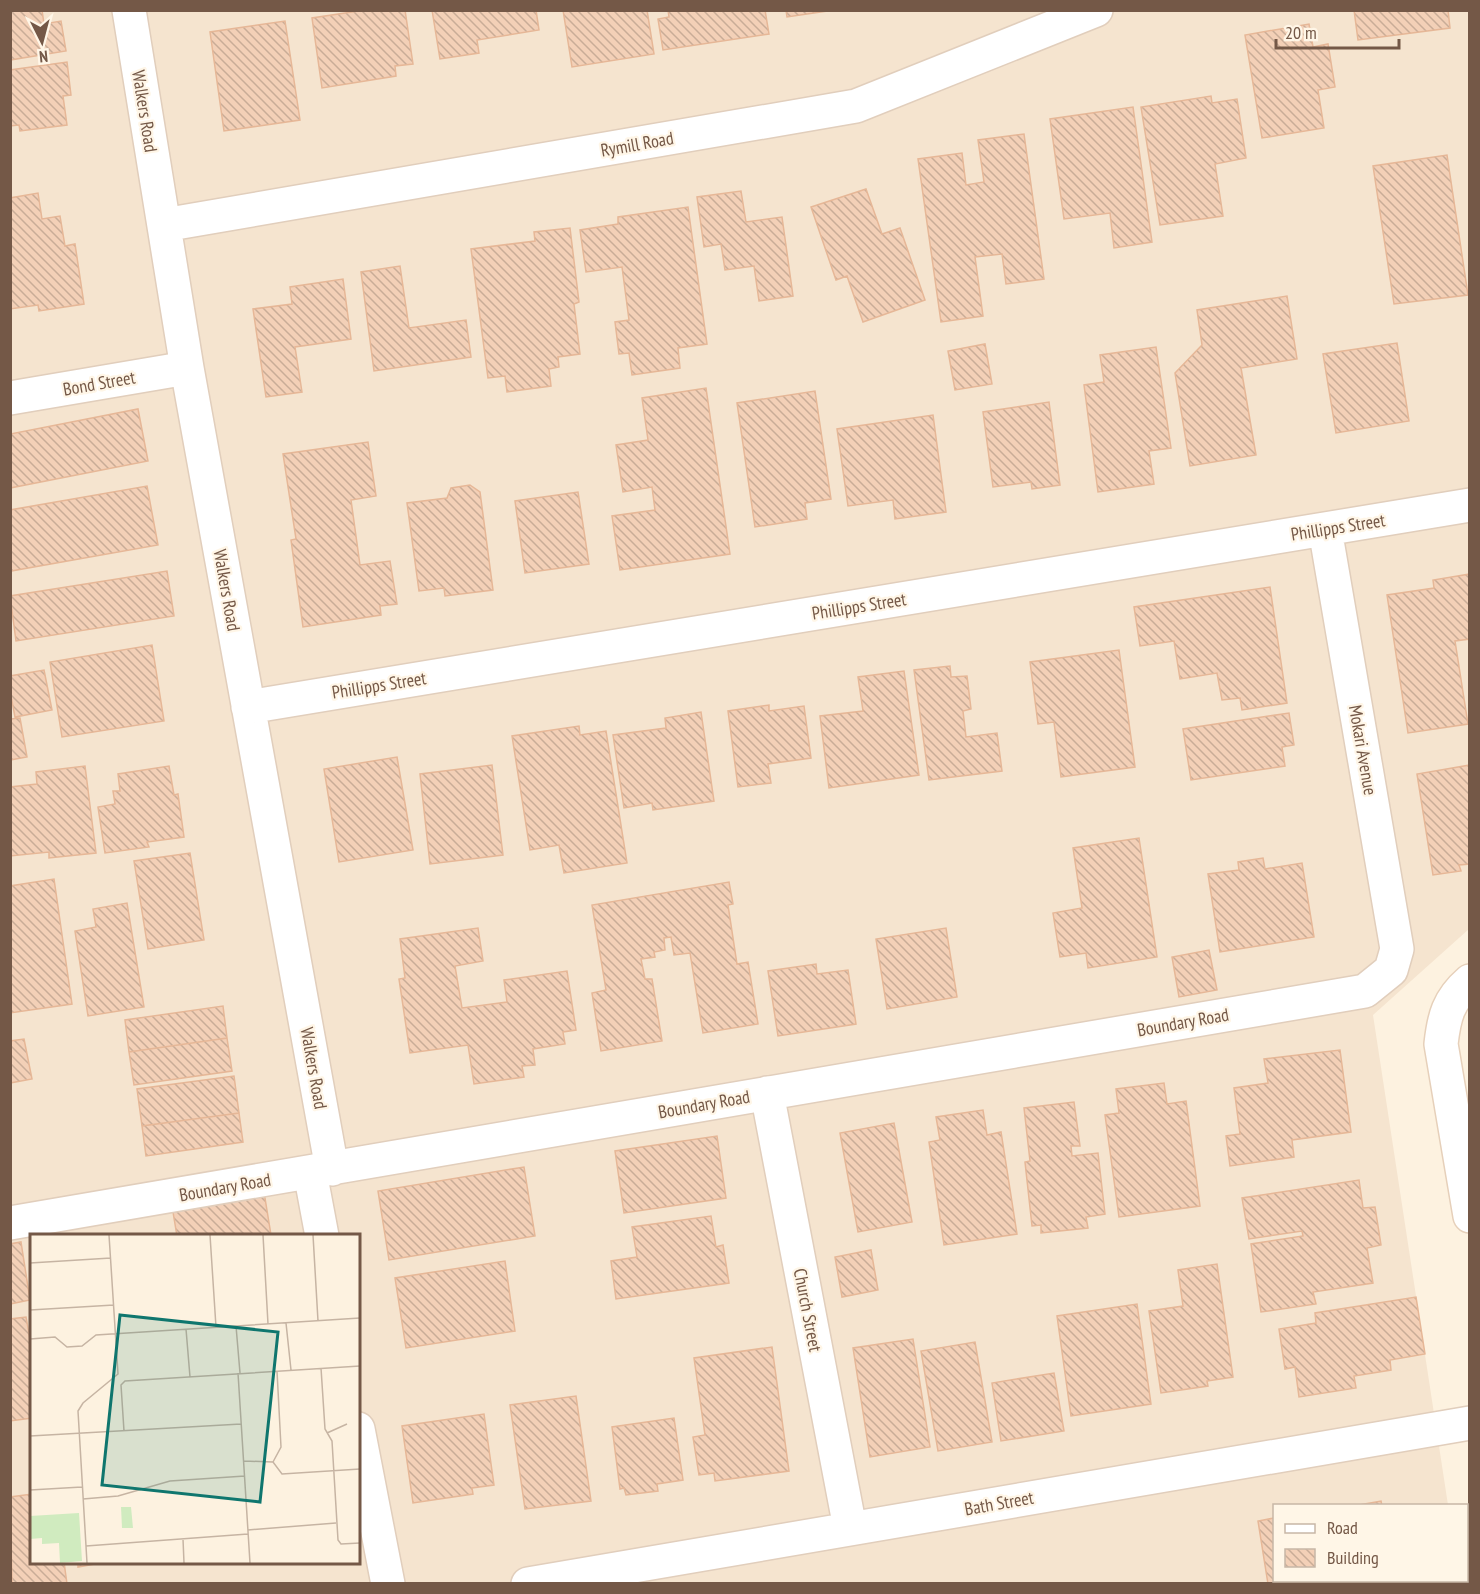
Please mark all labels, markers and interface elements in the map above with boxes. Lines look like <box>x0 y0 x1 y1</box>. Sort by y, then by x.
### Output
north arrow <box>12 12 72 72</box>
scale bar <box>1276 12 1399 50</box>
text: 20 m <box>1285 21 1317 44</box>
text: N <box>38 47 49 67</box>
street label: Walkers Road <box>127 68 163 154</box>
street label: Rymill Road <box>599 126 675 162</box>
street label: Bond Street <box>61 365 137 401</box>
street label: Phillipps Street <box>1289 508 1387 546</box>
street label: Walkers Road <box>208 547 246 633</box>
street label: Phillipps Street <box>810 587 908 625</box>
street label: Phillipps Street <box>330 666 428 704</box>
street label: Mokari Avenue <box>1344 703 1382 797</box>
street label: Boundary Road <box>1135 1003 1231 1041</box>
street label: Walkers Road <box>295 1025 333 1111</box>
street label: Boundary Road <box>656 1085 752 1123</box>
street label: Boundary Road <box>177 1168 273 1206</box>
inset map <box>30 1234 360 1564</box>
street label: Church Street <box>789 1266 827 1354</box>
street label: Bath Street <box>963 1486 1035 1520</box>
legend <box>1273 1504 1468 1582</box>
text: Road <box>1327 1516 1358 1539</box>
text: Building <box>1327 1546 1379 1569</box>

